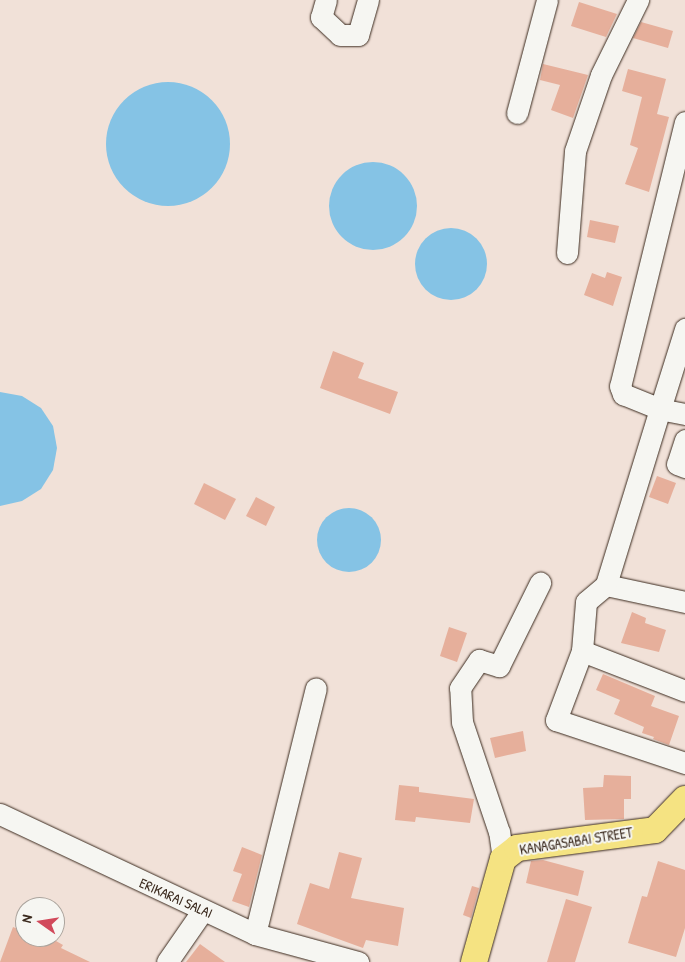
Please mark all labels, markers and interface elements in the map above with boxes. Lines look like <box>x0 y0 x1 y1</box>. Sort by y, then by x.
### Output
street label: KANAGASABAI STREET <box>518 824 634 858</box>
street label: ERIKARAI SALAI <box>137 874 215 922</box>
north arrow <box>15 897 65 947</box>
text: N <box>16 913 36 925</box>

